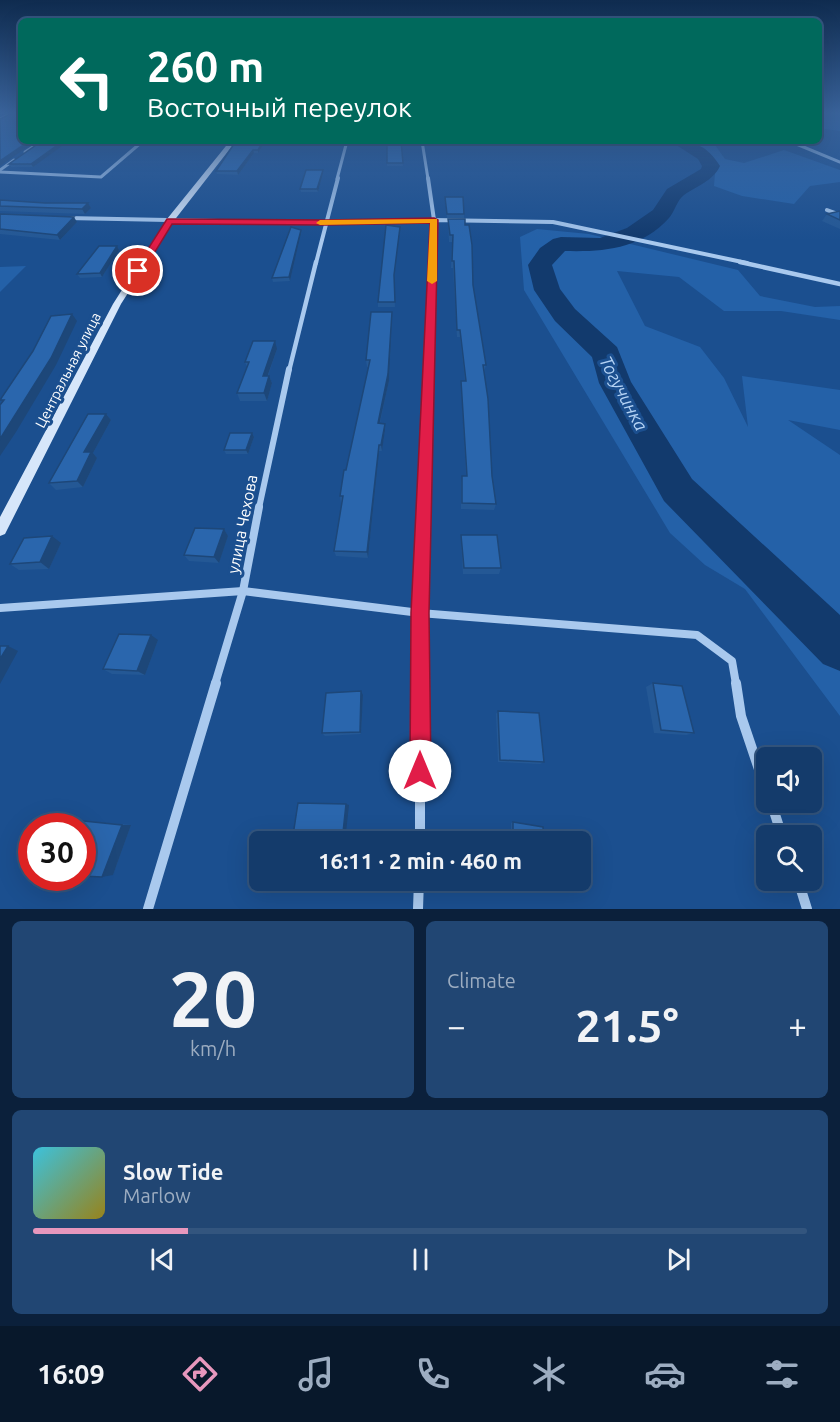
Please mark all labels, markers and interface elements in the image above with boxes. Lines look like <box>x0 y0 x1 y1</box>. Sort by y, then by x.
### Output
icon: left <box>48 42 126 120</box>
text: 260 m <box>147 43 264 90</box>
text: Восточный переулок <box>147 92 412 122</box>
pin <box>112 245 163 296</box>
icon: arrive <box>121 254 154 287</box>
street label: Центральная улица <box>32 310 104 430</box>
water label: Тогучинка <box>596 352 652 434</box>
street label: улица Чехова <box>224 473 260 575</box>
position arrow <box>388 739 452 803</box>
map controls <box>756 747 822 891</box>
button: sound <box>756 747 822 813</box>
speed limit sign: 30 <box>18 813 96 891</box>
button: search <box>756 825 822 891</box>
text: 16:11 · 2 min · 460 m <box>318 848 522 873</box>
text: 20 <box>169 954 257 1042</box>
text: Climate <box>447 969 516 992</box>
text: 21.5° <box>575 1000 679 1051</box>
text: − <box>447 1007 466 1044</box>
text: + <box>788 1007 807 1044</box>
text: km/h <box>190 1037 236 1060</box>
text: Slow Tide <box>123 1159 223 1184</box>
text: Marlow <box>123 1184 191 1207</box>
icon: previous <box>146 1243 179 1276</box>
icon: pause <box>404 1243 437 1276</box>
icon: next <box>662 1243 695 1276</box>
icon: directions <box>179 1353 221 1395</box>
icon: music <box>295 1353 337 1395</box>
icon: phone <box>412 1353 454 1395</box>
icon: climate <box>528 1353 570 1395</box>
icon: car <box>644 1353 686 1395</box>
icon: filters <box>761 1353 803 1395</box>
text: 16:09 <box>37 1359 105 1389</box>

